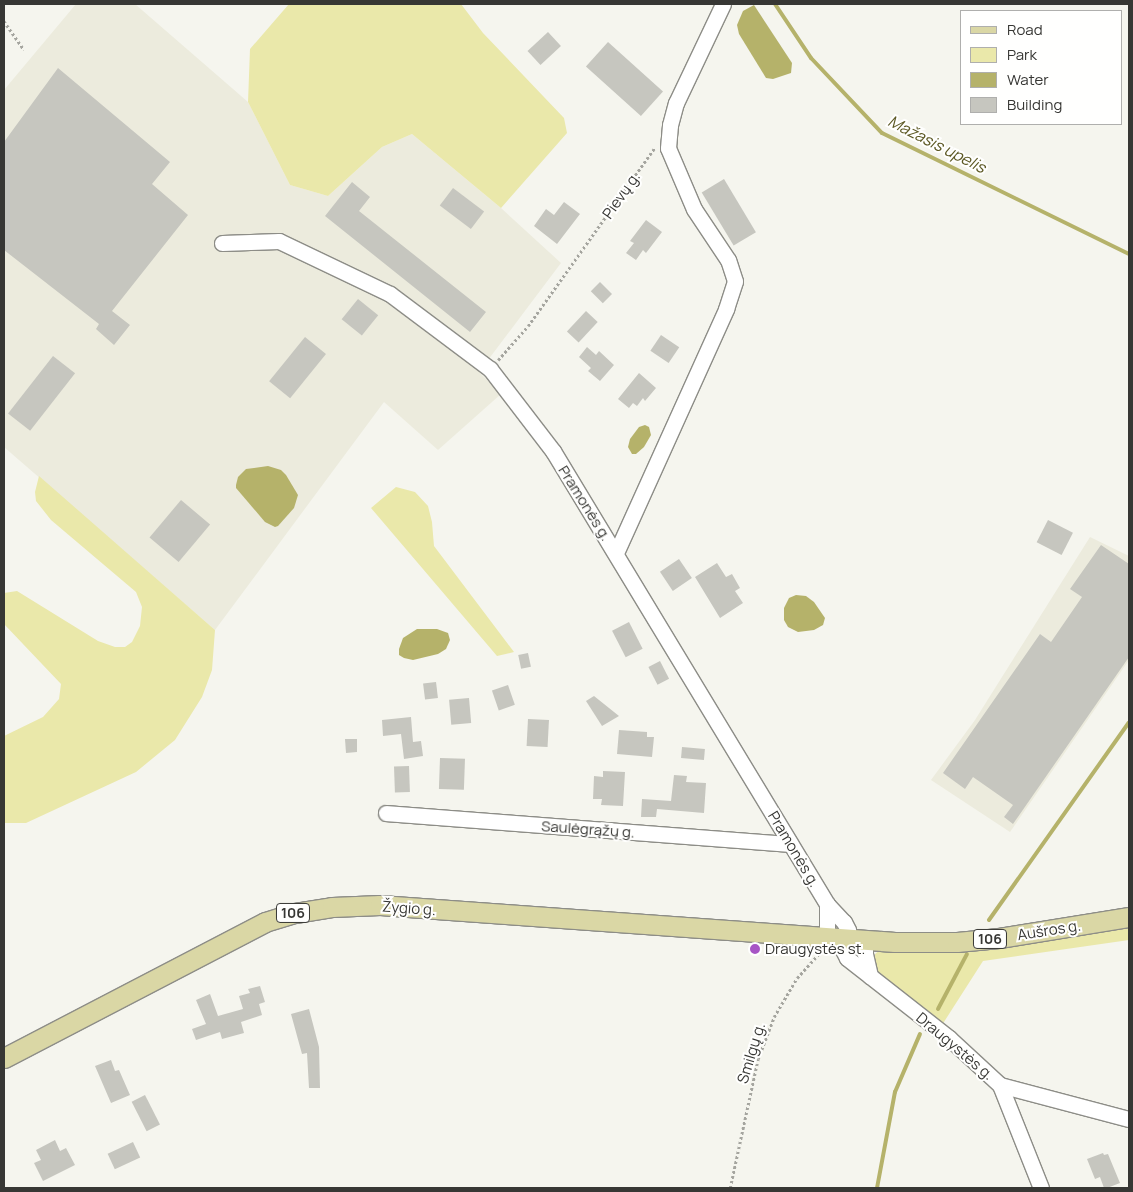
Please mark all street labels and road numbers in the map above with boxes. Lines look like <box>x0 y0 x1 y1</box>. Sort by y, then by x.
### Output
street label: Pievų g. <box>598 168 644 222</box>
street label: Pramonės g. <box>555 462 615 544</box>
street label: Pramonės g. <box>764 808 824 890</box>
street label: Saulėgrąžų g. <box>541 817 635 841</box>
street label: Žygio g. <box>382 897 436 919</box>
road number: 106 <box>276 901 310 924</box>
street label: Aušros g. <box>1016 916 1082 944</box>
road number: 106 <box>972 928 1008 951</box>
street label: Draugystės g. <box>913 1008 997 1084</box>
street label: Smilgų g. <box>733 1021 769 1085</box>

